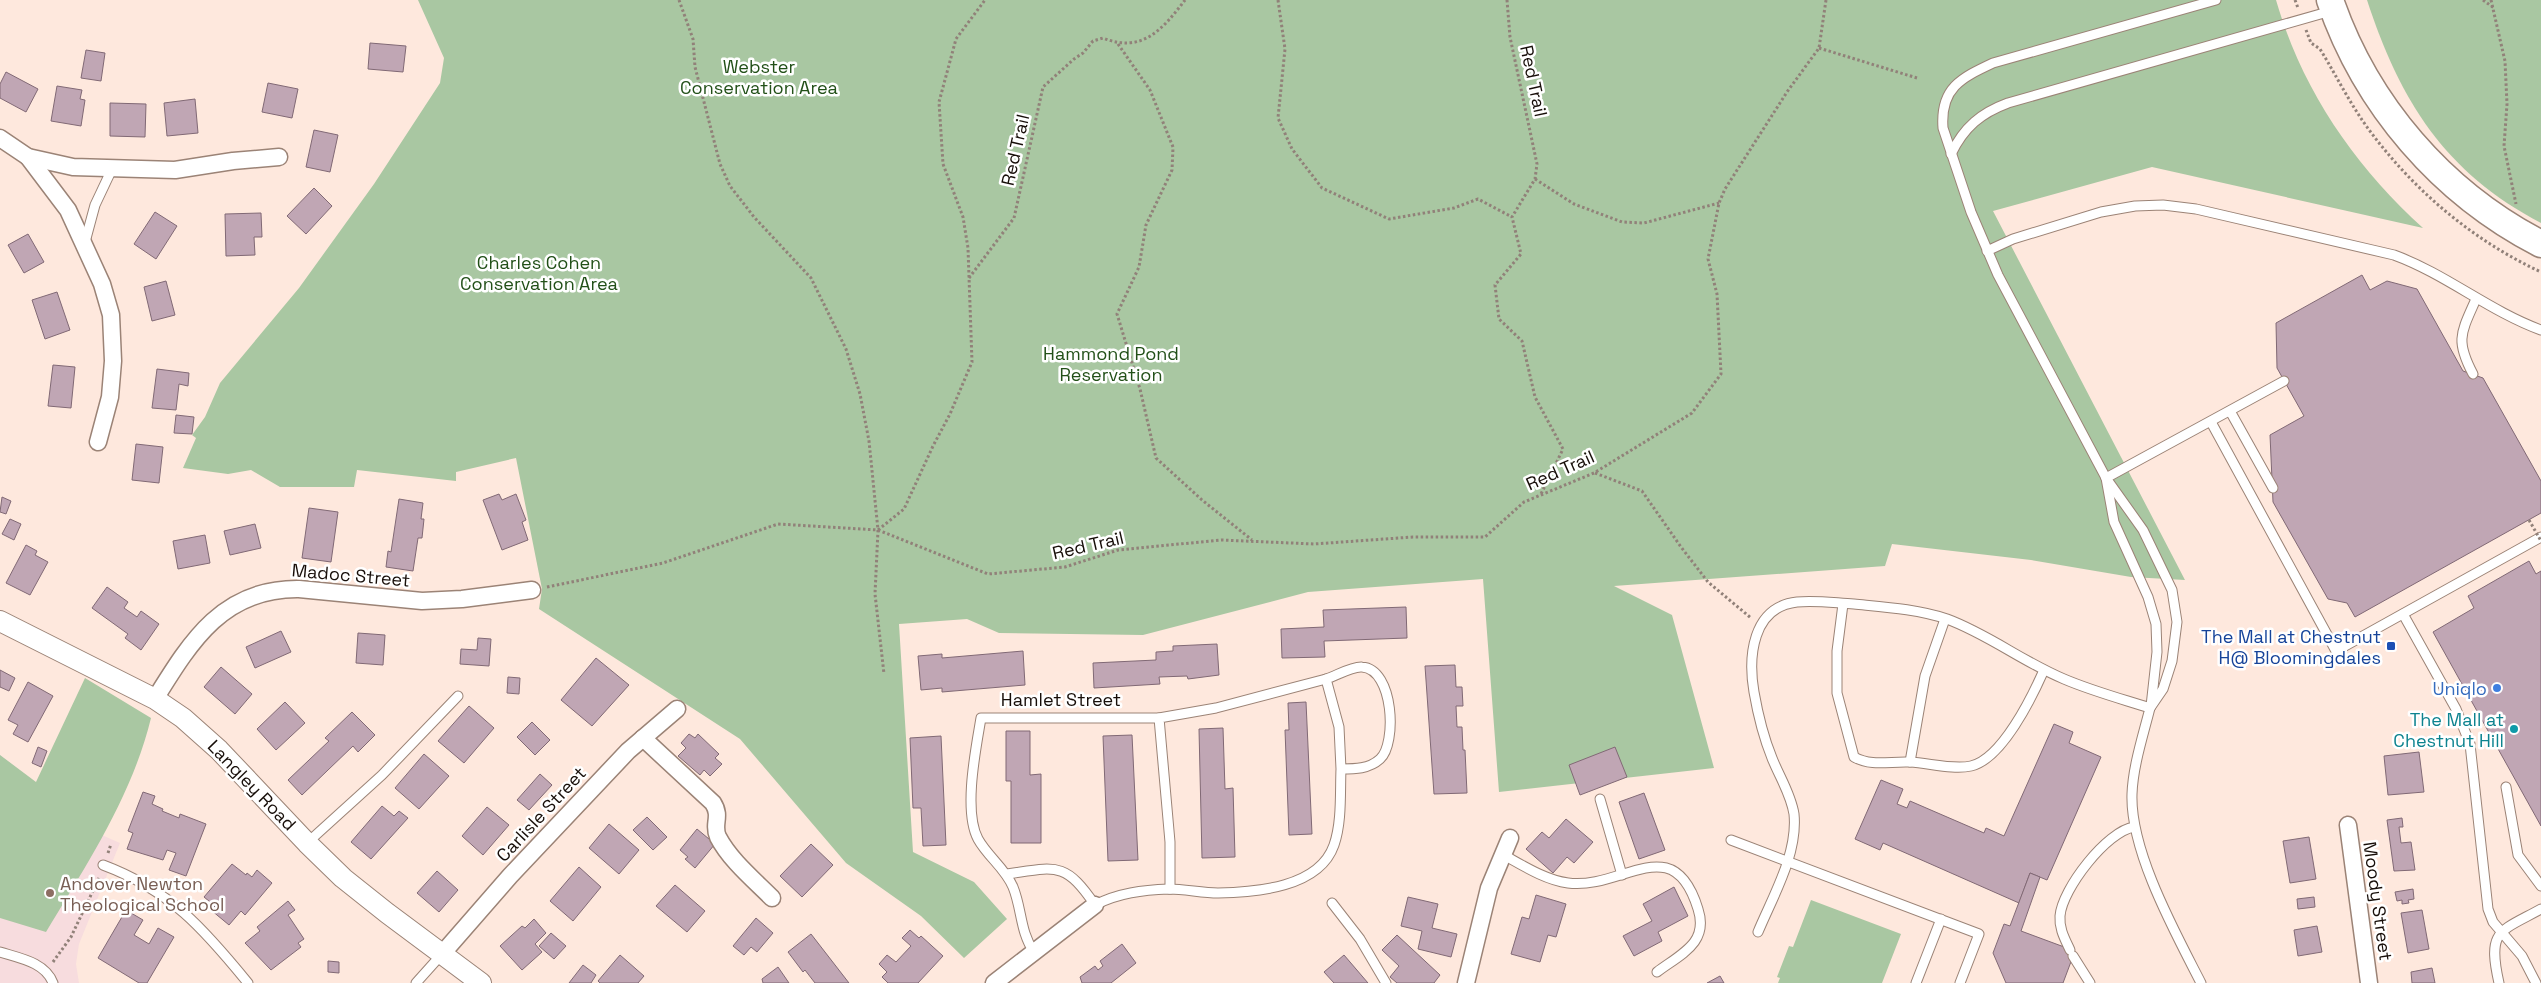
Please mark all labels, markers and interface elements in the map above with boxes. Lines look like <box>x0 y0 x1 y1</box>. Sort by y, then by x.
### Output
street label: Red Trail <box>1515 43 1553 119</box>
park label: Webster Conservation Area <box>680 55 838 99</box>
street label: Red Trail <box>996 112 1034 188</box>
park label: Charles Cohen Conservation Area <box>460 251 618 295</box>
park label: Hammond Pond Reservation <box>1043 342 1179 386</box>
street label: Red Trail <box>1522 445 1598 495</box>
street label: Red Trail <box>1050 526 1126 564</box>
street label: Madoc Street <box>291 558 411 592</box>
place label: The Mall at Chestnut H@ Bloomingdales <box>2201 625 2381 669</box>
marker: The Mall at Chestnut H@ Bloomingdales <box>2385 640 2397 652</box>
place label: Uniqlo <box>2432 677 2487 700</box>
marker: Uniqlo <box>2491 682 2503 694</box>
street label: Hamlet Street <box>1001 688 1121 711</box>
place label: The Mall at Chestnut Hill <box>2393 708 2504 752</box>
marker: The Mall at Chestnut Hill <box>2508 723 2520 735</box>
street label: Langley Road <box>203 735 301 835</box>
street label: Carlisle Street <box>491 762 591 866</box>
street label: Moody Street <box>2358 840 2398 962</box>
place label: Andover Newton Theological School <box>60 872 225 916</box>
marker: Andover Newton Theological School <box>44 887 56 899</box>

